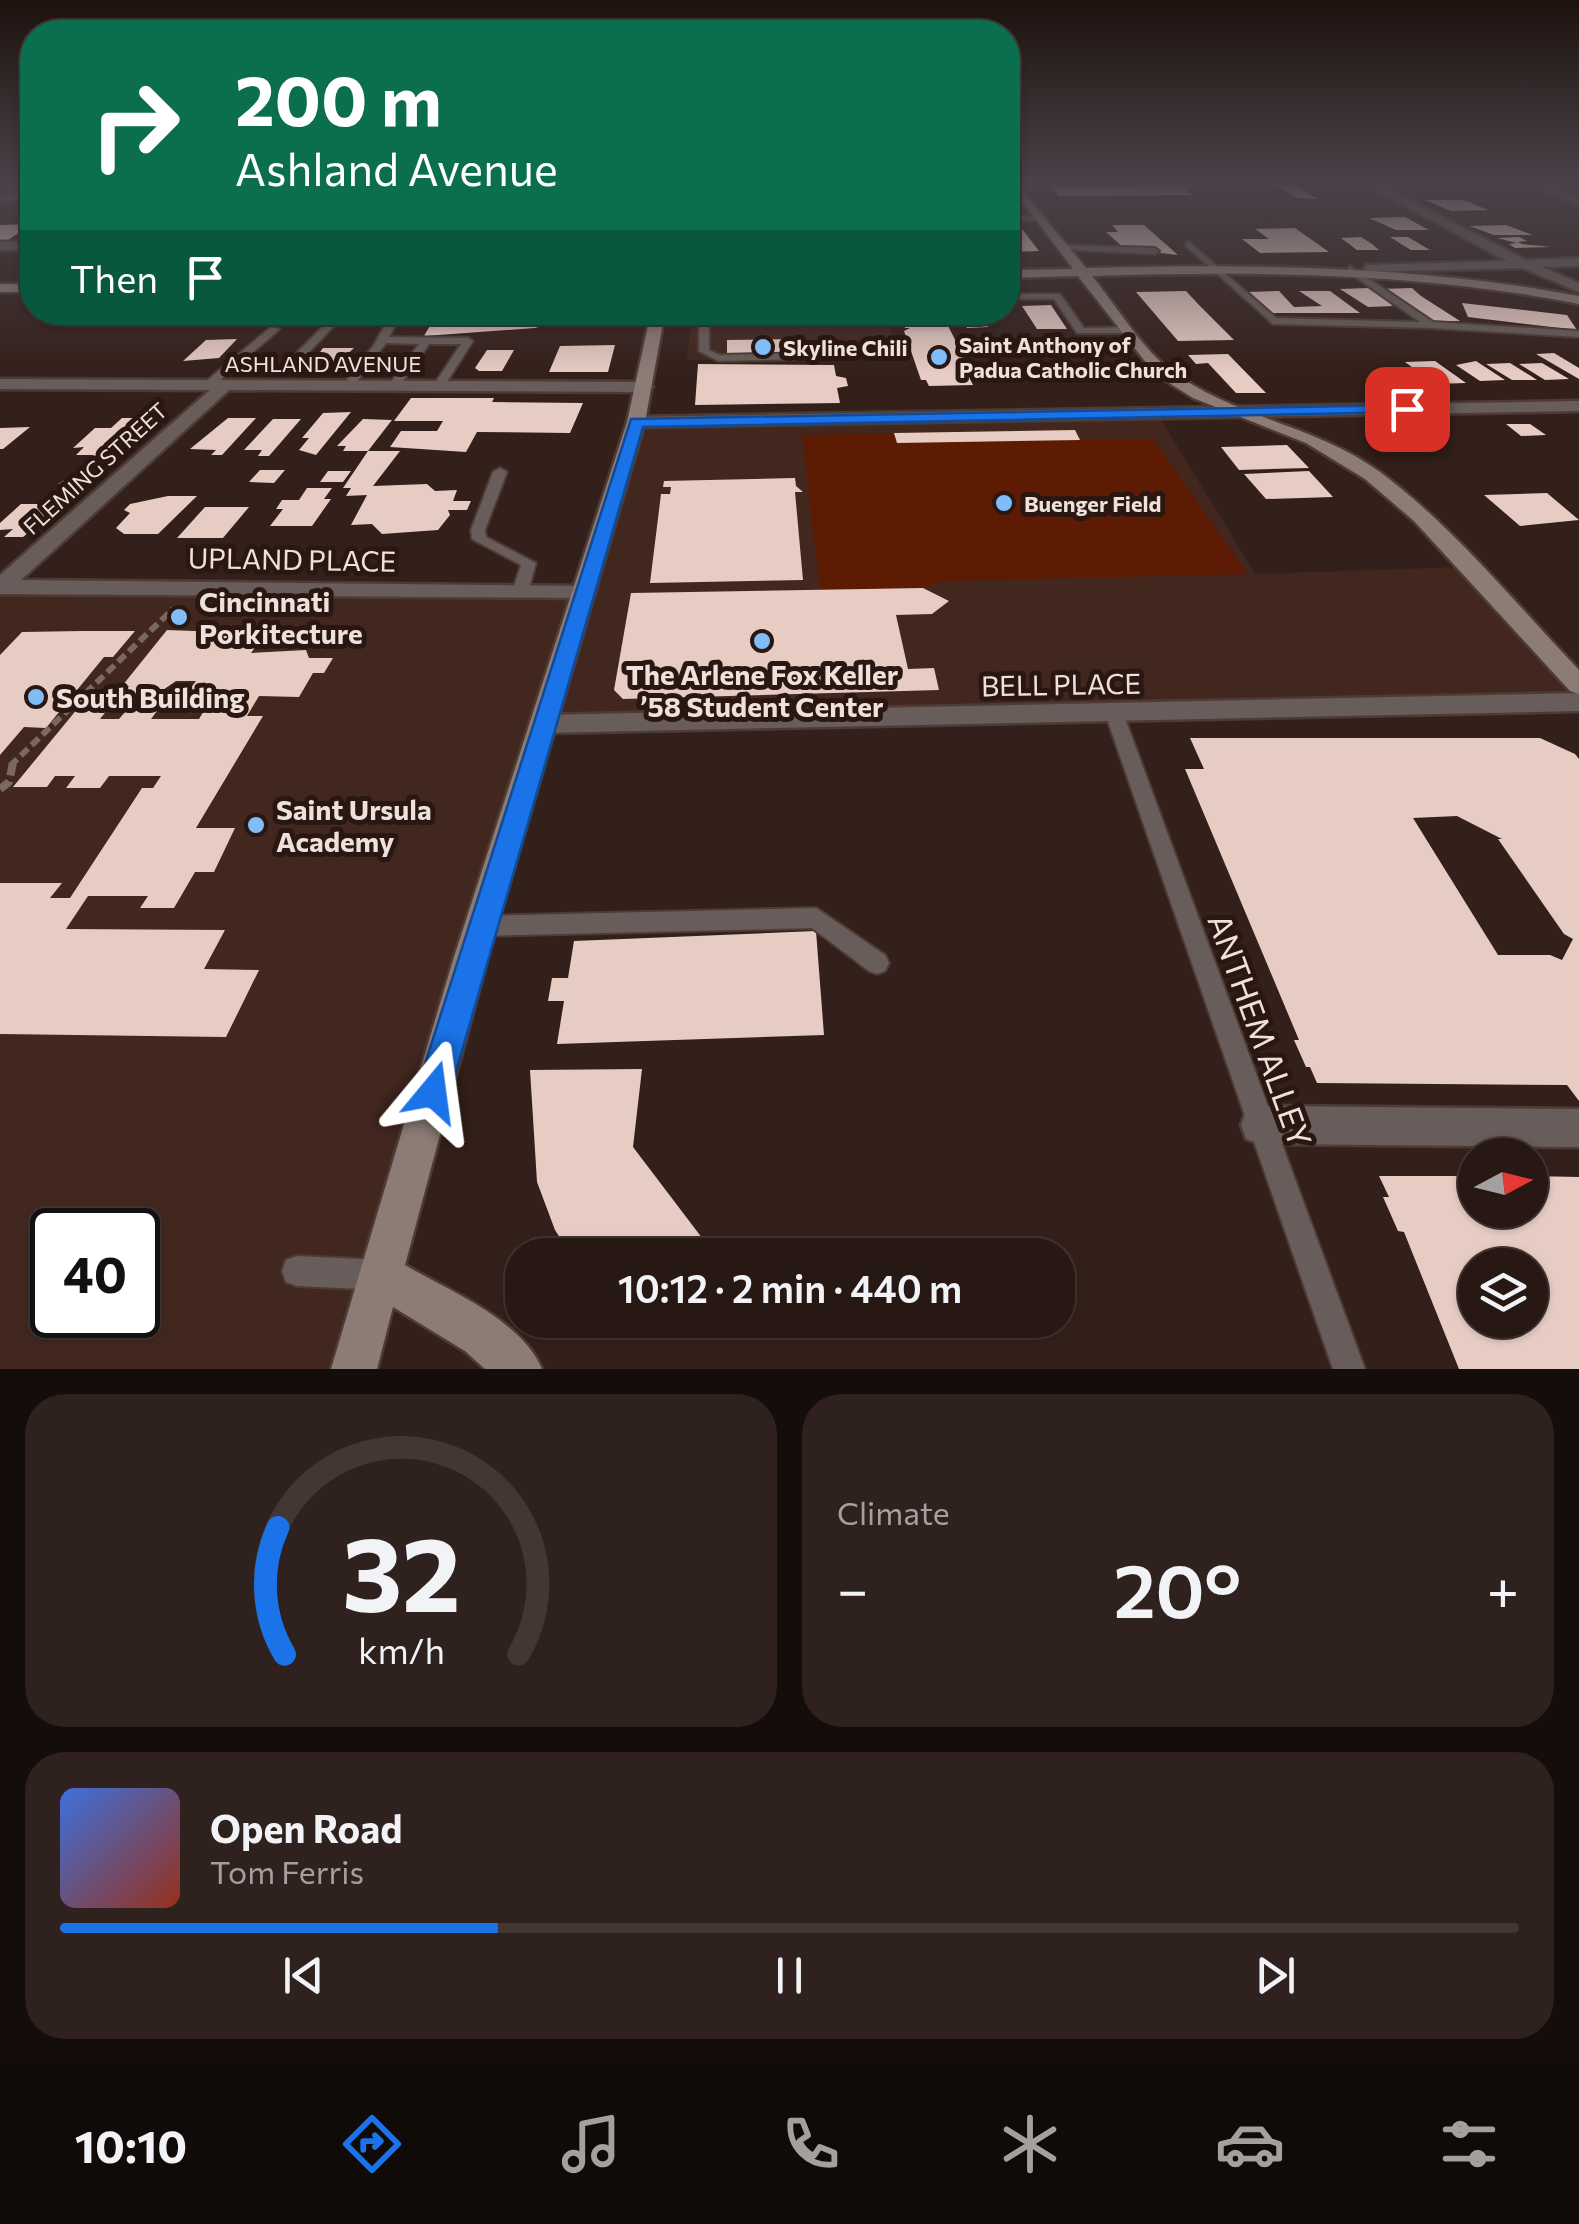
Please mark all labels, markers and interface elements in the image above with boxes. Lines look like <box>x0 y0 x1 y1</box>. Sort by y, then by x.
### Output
text: 200 m <box>235 55 442 140</box>
icon: right <box>70 60 200 190</box>
text: Ashland Avenue <box>235 140 558 195</box>
icon: arrive <box>178 250 233 305</box>
text: Then <box>70 254 158 301</box>
place label: Saint Anthony of Padua Catholic Church <box>959 331 1187 383</box>
place label: Skyline Chili <box>783 334 908 361</box>
marker: Skyline Chili <box>752 336 774 358</box>
marker: Saint Anthony of Padua Catholic Church <box>928 346 950 368</box>
street label: ASHLAND AVENUE <box>225 350 421 377</box>
pin <box>1365 367 1450 452</box>
icon: arrive <box>1380 382 1435 437</box>
street label: FLEMING STREET <box>18 396 172 540</box>
place label: Buenger Field <box>1024 490 1161 517</box>
marker: Buenger Field <box>993 492 1015 514</box>
street label: UPLAND PLACE <box>188 540 396 578</box>
place label: Cincinnati Porkitecture <box>199 584 363 650</box>
marker: Cincinnati Porkitecture <box>168 606 190 628</box>
marker: The Arlene Fox Keller ’58 Student Center <box>751 630 773 652</box>
place label: The Arlene Fox Keller ’58 Student Center <box>626 657 899 723</box>
street label: BELL PLACE <box>981 666 1141 702</box>
place label: South Building <box>56 680 245 714</box>
marker: South Building <box>25 686 47 708</box>
place label: Saint Ursula Academy <box>276 792 432 858</box>
marker: Saint Ursula Academy <box>245 814 267 836</box>
street label: ANTHEM ALLEY <box>1200 908 1322 1152</box>
position arrow <box>381 1040 485 1144</box>
north arrow <box>1458 1138 1548 1228</box>
map controls <box>1458 1138 1548 1338</box>
speed limit sign: 40 <box>30 1208 160 1338</box>
button: layers <box>1458 1248 1548 1338</box>
text: 10:12 · 2 min · 440 m <box>618 1264 962 1311</box>
text: Climate <box>837 1492 950 1532</box>
text: 32 <box>341 1506 461 1633</box>
text: 20° <box>1113 1542 1242 1633</box>
text: − <box>837 1554 868 1621</box>
text: + <box>1487 1554 1519 1621</box>
text: km/h <box>358 1628 444 1671</box>
text: Open Road <box>210 1804 403 1851</box>
text: Tom Ferris <box>210 1851 364 1891</box>
icon: previous <box>276 1948 331 2003</box>
icon: pause <box>762 1948 817 2003</box>
icon: next <box>1248 1948 1303 2003</box>
icon: directions <box>337 2109 407 2179</box>
icon: music <box>556 2109 626 2179</box>
icon: phone <box>776 2109 846 2179</box>
icon: climate <box>995 2109 1065 2179</box>
icon: car <box>1215 2109 1285 2179</box>
icon: filters <box>1434 2109 1504 2179</box>
text: 10:10 <box>75 2117 187 2172</box>

